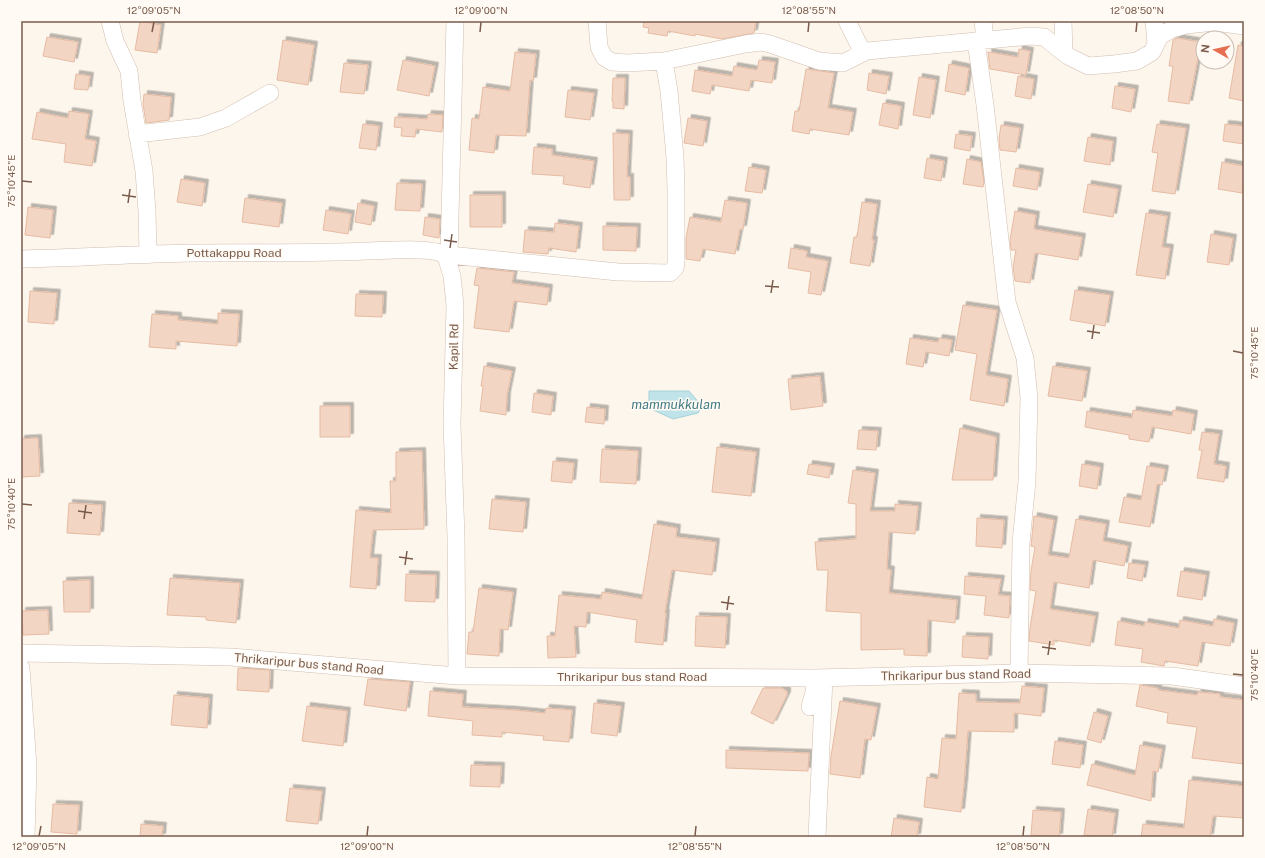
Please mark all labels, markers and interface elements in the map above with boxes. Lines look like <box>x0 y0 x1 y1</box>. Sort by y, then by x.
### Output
text: 12°09'05"N <box>127 4 181 16</box>
text: 12°09'00"N <box>454 4 508 16</box>
text: 12°08'55"N <box>782 4 836 16</box>
text: 12°08'50"N <box>1110 4 1164 16</box>
north arrow <box>1195 30 1235 70</box>
text: N <box>1199 44 1212 54</box>
text: 75°10'45"E <box>5 155 17 207</box>
street label: Pottakappu Road <box>186 246 282 260</box>
street label: Kapil Rd <box>447 324 461 370</box>
text: 75°10'45"E <box>1248 327 1260 379</box>
water label: mammukkulam <box>631 397 721 412</box>
text: 75°10'40"E <box>5 478 17 530</box>
text: 75°10'40"E <box>1248 649 1260 701</box>
street label: Thrikaripur bus stand Road <box>234 650 384 678</box>
street label: Thrikaripur bus stand Road <box>881 667 1031 683</box>
street label: Thrikaripur bus stand Road <box>557 670 707 684</box>
text: 12°09'05"N <box>12 840 66 852</box>
text: 12°09'00"N <box>340 840 394 852</box>
text: 12°08'55"N <box>668 840 722 852</box>
text: 12°08'50"N <box>996 840 1050 852</box>

